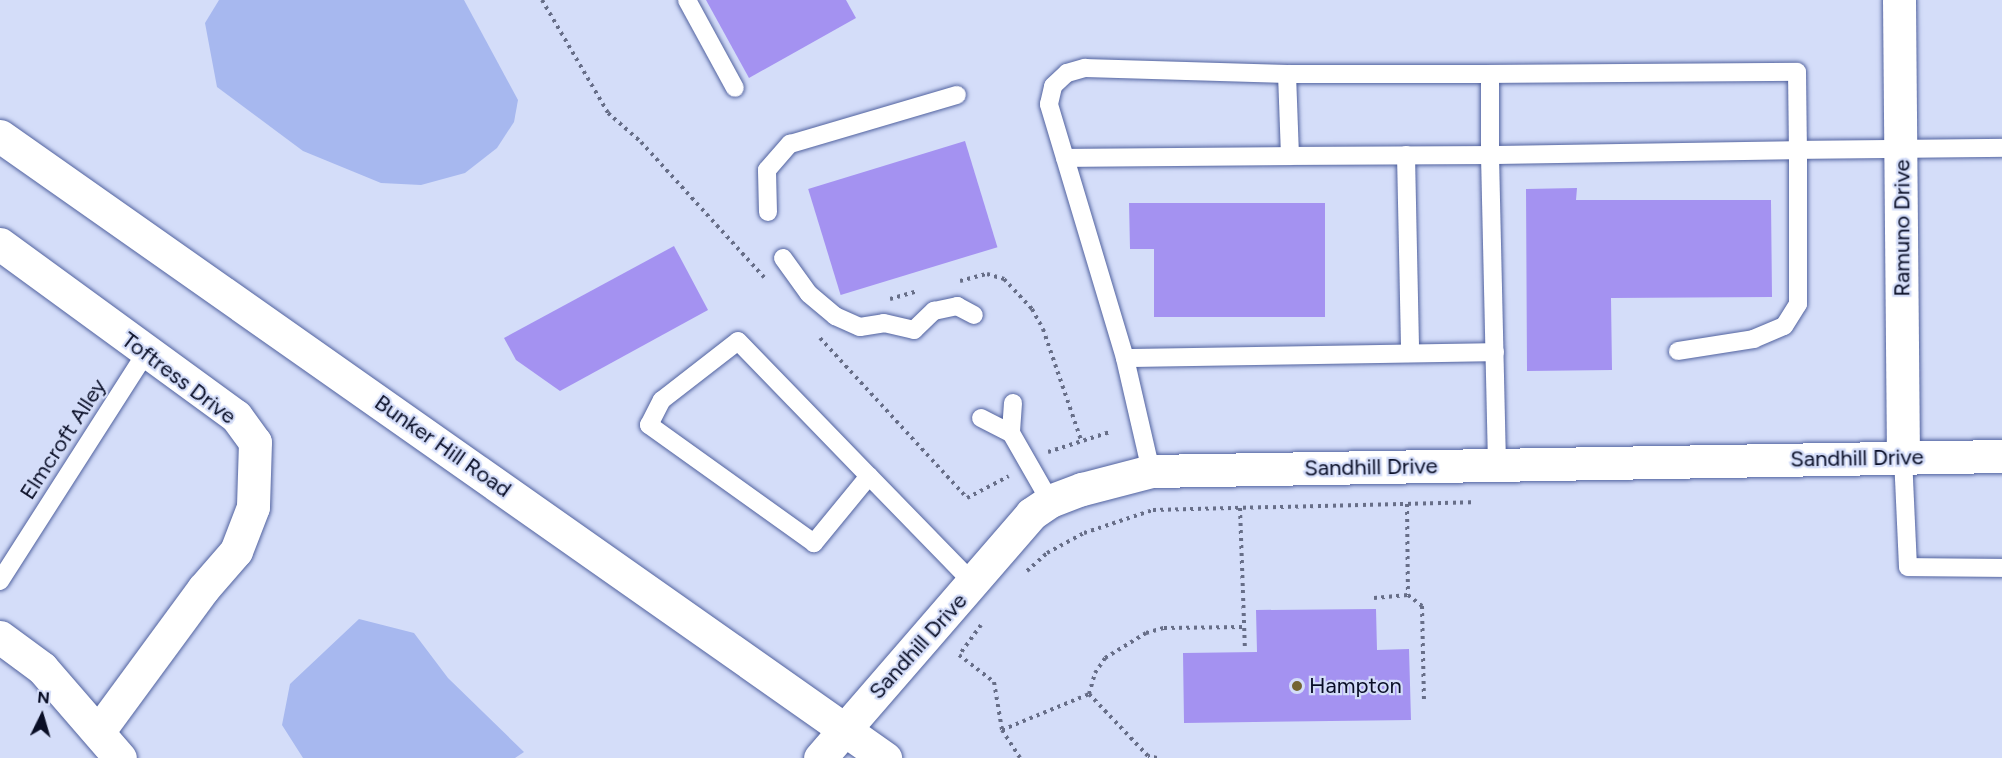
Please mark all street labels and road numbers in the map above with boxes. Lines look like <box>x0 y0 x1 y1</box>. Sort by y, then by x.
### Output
street label: Ramuno Drive <box>1889 159 1915 297</box>
street label: Toftress Drive <box>117 326 241 430</box>
street label: Elmcroft Alley <box>14 374 112 504</box>
street label: Bunker Hill Road <box>370 389 516 503</box>
street label: Sandhill Drive <box>1790 444 1924 472</box>
street label: Sandhill Drive <box>1304 453 1438 481</box>
street label: Sandhill Drive <box>864 588 972 704</box>

